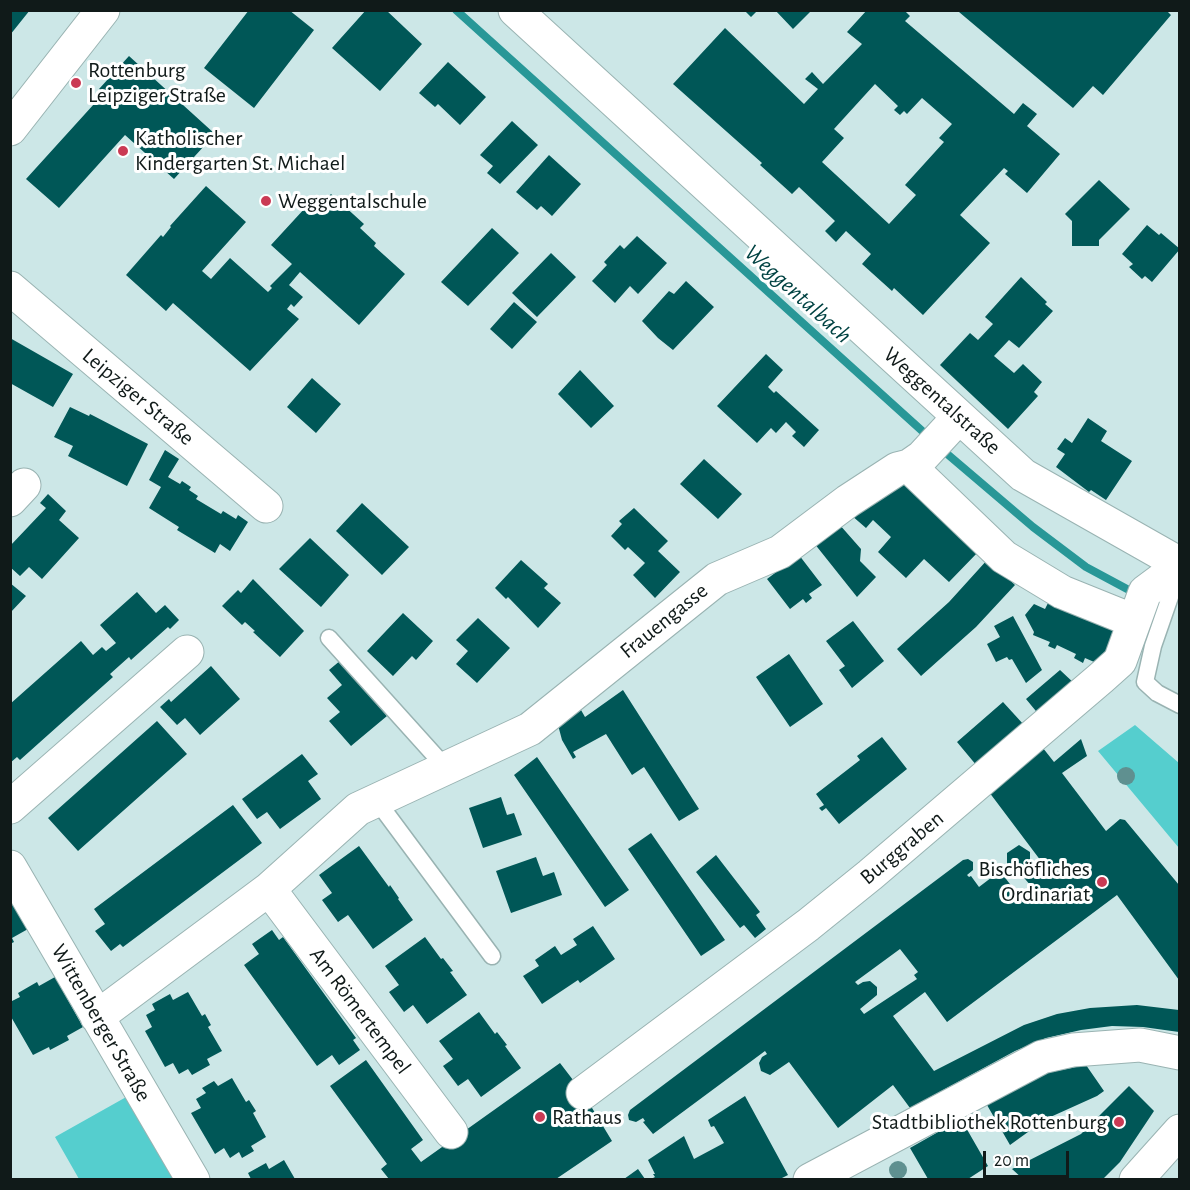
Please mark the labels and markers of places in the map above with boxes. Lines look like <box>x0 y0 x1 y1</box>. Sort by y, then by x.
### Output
place label: Rottenburg Leipziger Straße <box>88 57 226 108</box>
marker: Rottenburg Leipziger Straße <box>69 76 83 90</box>
place label: Katholischer Kindergarten St. Michael <box>135 125 345 176</box>
marker: Katholischer Kindergarten St. Michael <box>116 144 130 158</box>
place label: Weggentalschule <box>278 188 427 214</box>
marker: Weggentalschule <box>259 194 273 208</box>
place label: Bischöfliches Ordinariat <box>978 856 1090 908</box>
marker: Bischöfliches Ordinariat <box>1095 875 1109 889</box>
place label: Rathaus <box>552 1104 622 1130</box>
place label: Stadtbibliothek Rottenburg <box>872 1109 1107 1135</box>
marker: Rathaus <box>533 1110 547 1124</box>
marker: Stadtbibliothek Rottenburg <box>1112 1115 1126 1129</box>

